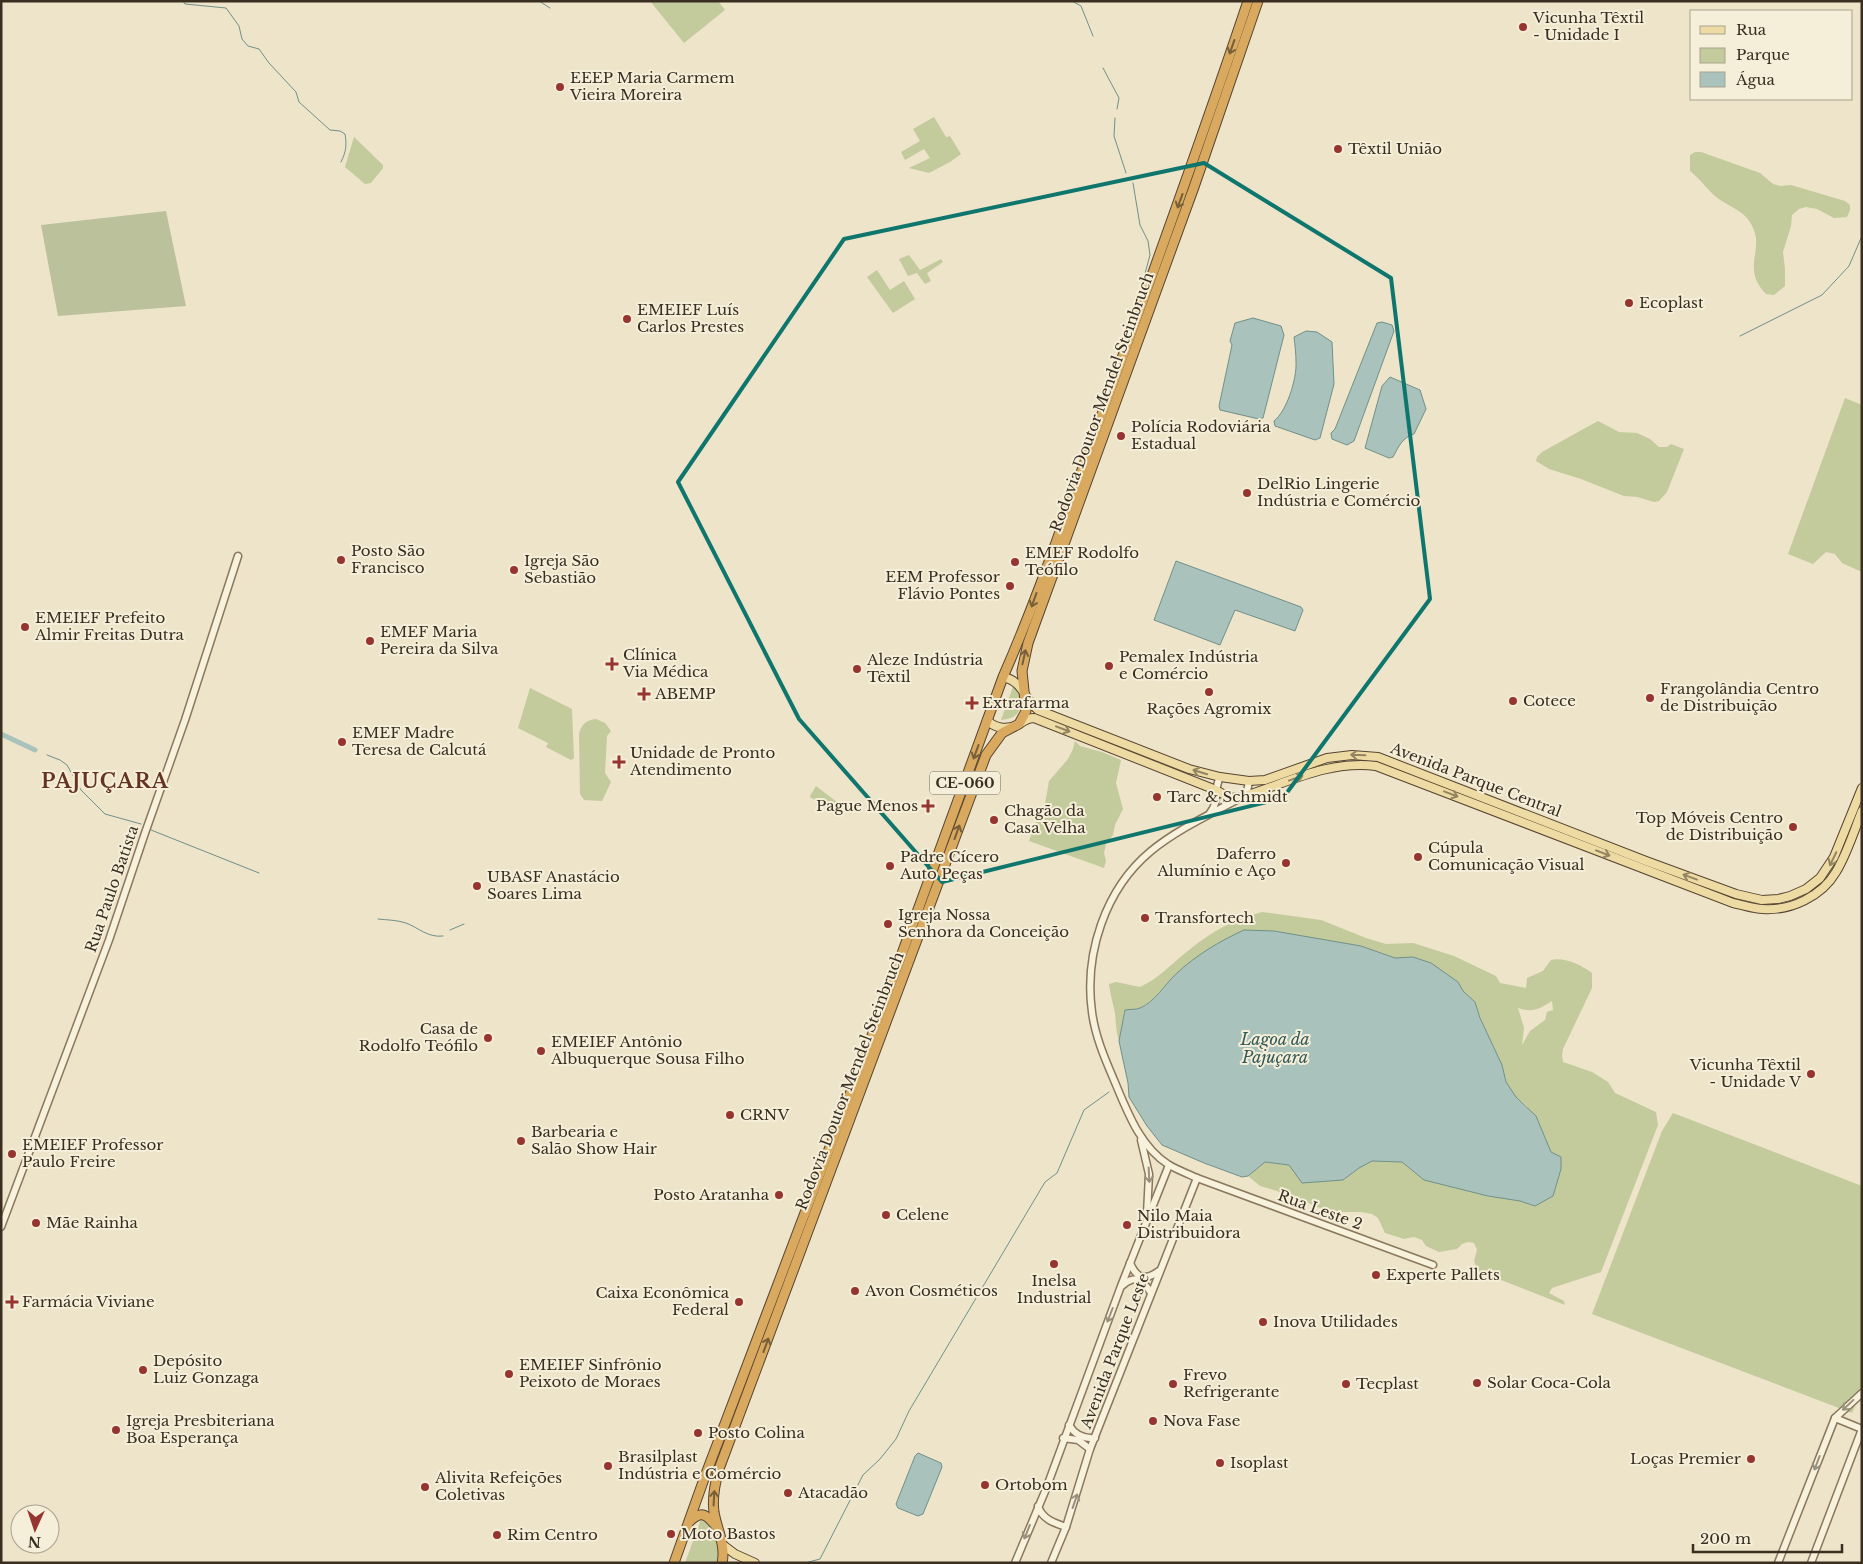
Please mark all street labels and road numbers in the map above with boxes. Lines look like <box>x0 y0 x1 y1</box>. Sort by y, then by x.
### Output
street label: Rodovia Doutor Mendel Steinbruch <box>1046 269 1157 534</box>
street label: Avenida Parque Central <box>1387 738 1564 821</box>
road number: CE-060 <box>930 771 1000 794</box>
street label: Rua Paulo Batista <box>81 822 142 955</box>
street label: Rodovia Doutor Mendel Steinbruch <box>791 949 908 1213</box>
street label: Rua Leste 2 <box>1275 1185 1365 1234</box>
street label: Avenida Parque Leste <box>1076 1270 1153 1432</box>

